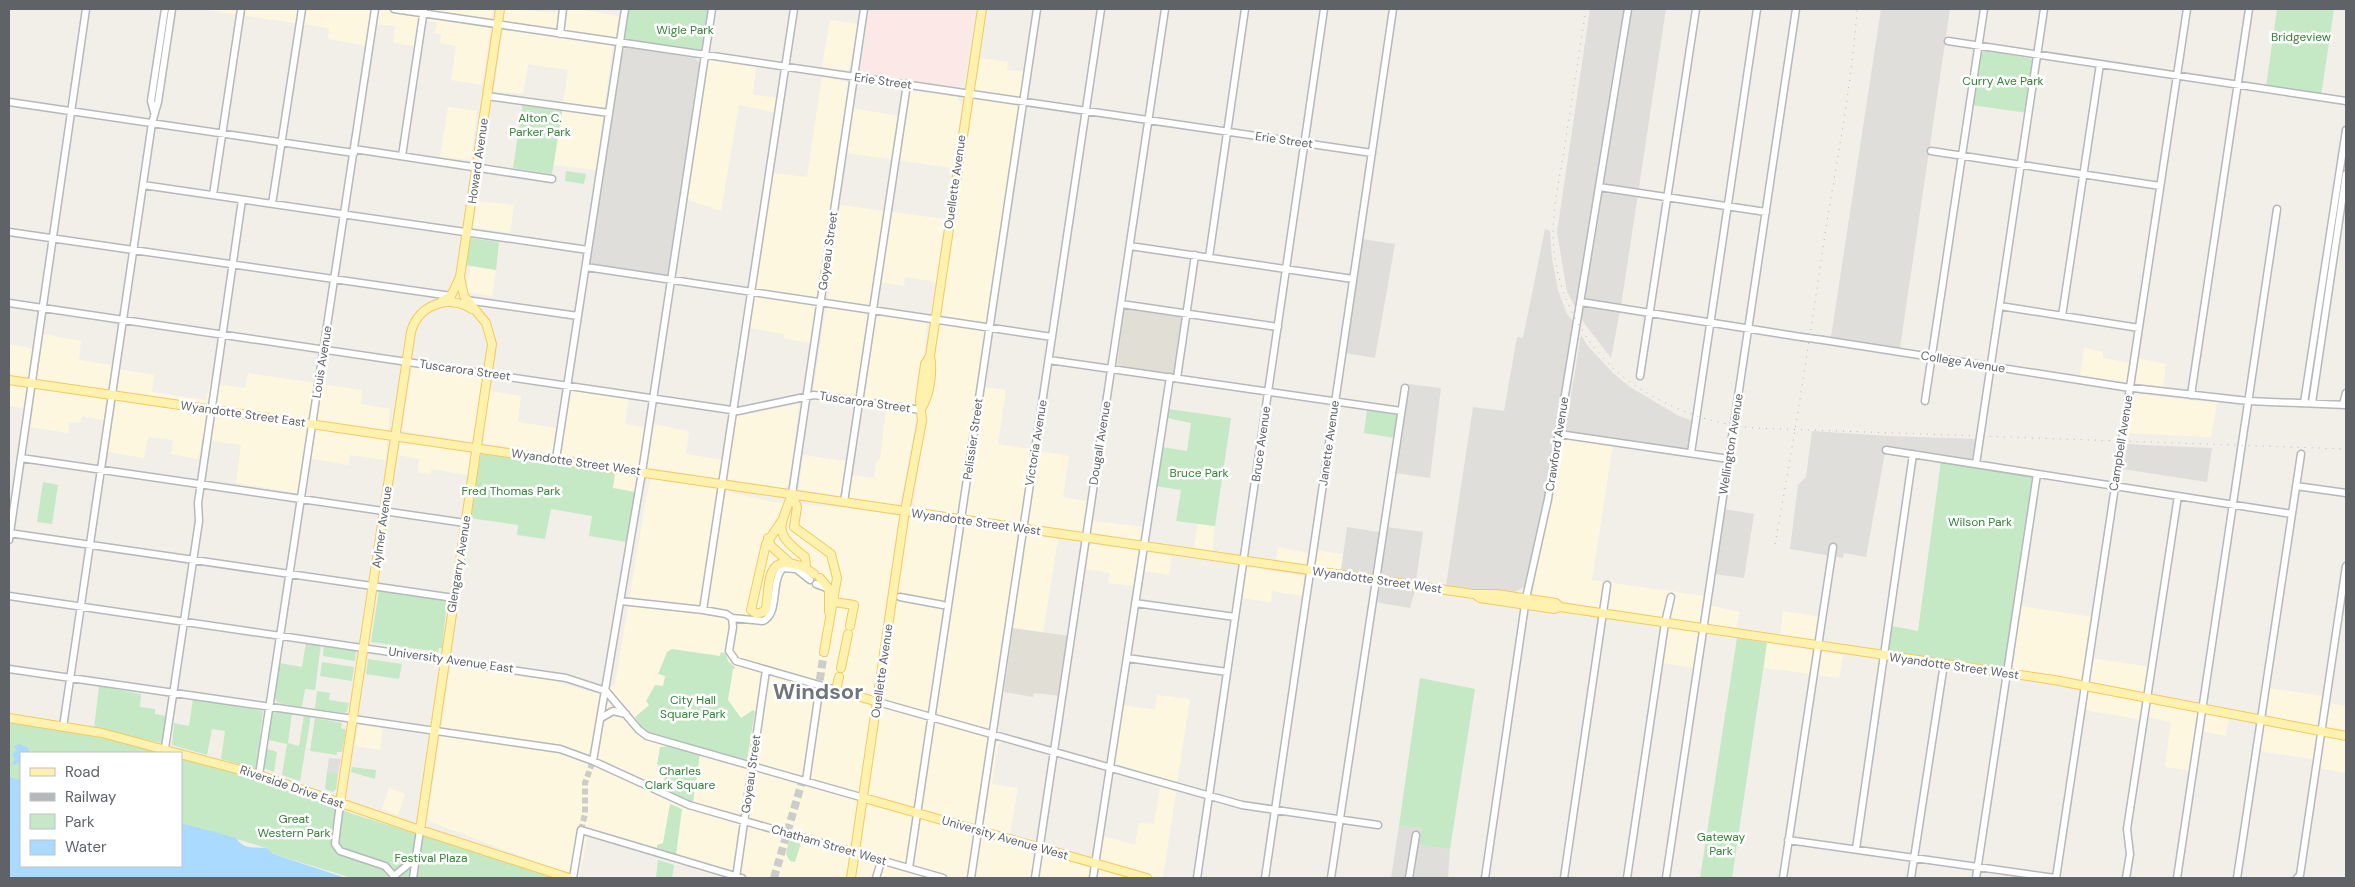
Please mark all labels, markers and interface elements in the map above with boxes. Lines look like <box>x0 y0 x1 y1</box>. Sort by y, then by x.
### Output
park label: Wigle Park <box>656 22 714 38</box>
park label: Bridgeview <box>2271 29 2331 45</box>
street label: Erie Street <box>853 69 913 93</box>
park label: Curry Ave Park <box>1962 73 2044 89</box>
park label: Alton C. Parker Park <box>509 110 571 140</box>
street label: Howard Avenue <box>464 117 492 205</box>
street label: Erie Street <box>1254 128 1314 152</box>
street label: Ouellette Avenue <box>940 134 970 230</box>
street label: Goyeau Street <box>815 210 841 291</box>
street label: Louis Avenue <box>308 325 336 399</box>
street label: College Avenue <box>1920 347 2006 377</box>
street label: Tuscarora Street <box>418 356 512 384</box>
street label: Tuscarora Street <box>818 388 912 416</box>
street label: Wellington Avenue <box>1715 392 1747 496</box>
street label: Campbell Avenue <box>2106 394 2137 492</box>
street label: Crawford Avenue <box>1542 396 1572 492</box>
street label: Wyandotte Street East <box>180 397 307 431</box>
street label: Pelissier Street <box>959 397 987 481</box>
street label: Victoria Avenue <box>1021 399 1051 487</box>
street label: Janette Avenue <box>1315 399 1343 487</box>
street label: Dougall Avenue <box>1085 400 1115 486</box>
street label: Bruce Avenue <box>1248 405 1274 483</box>
street label: Wyandotte Street West <box>510 445 642 479</box>
park label: Bruce Park <box>1169 465 1229 481</box>
park label: Fred Thomas Park <box>461 483 561 499</box>
street label: Aylmer Avenue <box>368 485 396 569</box>
street label: Wyandotte Street West <box>910 505 1042 539</box>
street label: Glengarry Avenue <box>443 514 475 614</box>
park label: Wilson Park <box>1948 514 2012 530</box>
street label: Wyandotte Street West <box>1311 563 1443 597</box>
street label: Ouellette Avenue <box>867 623 897 719</box>
street label: University Avenue East <box>387 643 515 677</box>
street label: Wyandotte Street West <box>1888 649 2020 683</box>
district label: Windsor <box>773 677 863 706</box>
park label: City Hall Square Park <box>660 692 726 722</box>
street label: Goyeau Street <box>738 733 764 814</box>
legend <box>20 752 182 867</box>
text: Road <box>65 762 100 782</box>
street label: Riverside Drive East <box>238 762 346 812</box>
park label: Charles Clark Square <box>645 763 715 793</box>
text: Railway <box>65 787 117 807</box>
park label: Great Western Park <box>257 811 331 841</box>
text: Park <box>65 812 95 832</box>
street label: University Avenue West <box>940 812 1070 864</box>
street label: Chatham Street West <box>769 821 889 869</box>
park label: Gateway Park <box>1697 829 1746 859</box>
text: Water <box>65 837 107 857</box>
park label: Festival Plaza <box>395 850 467 866</box>

